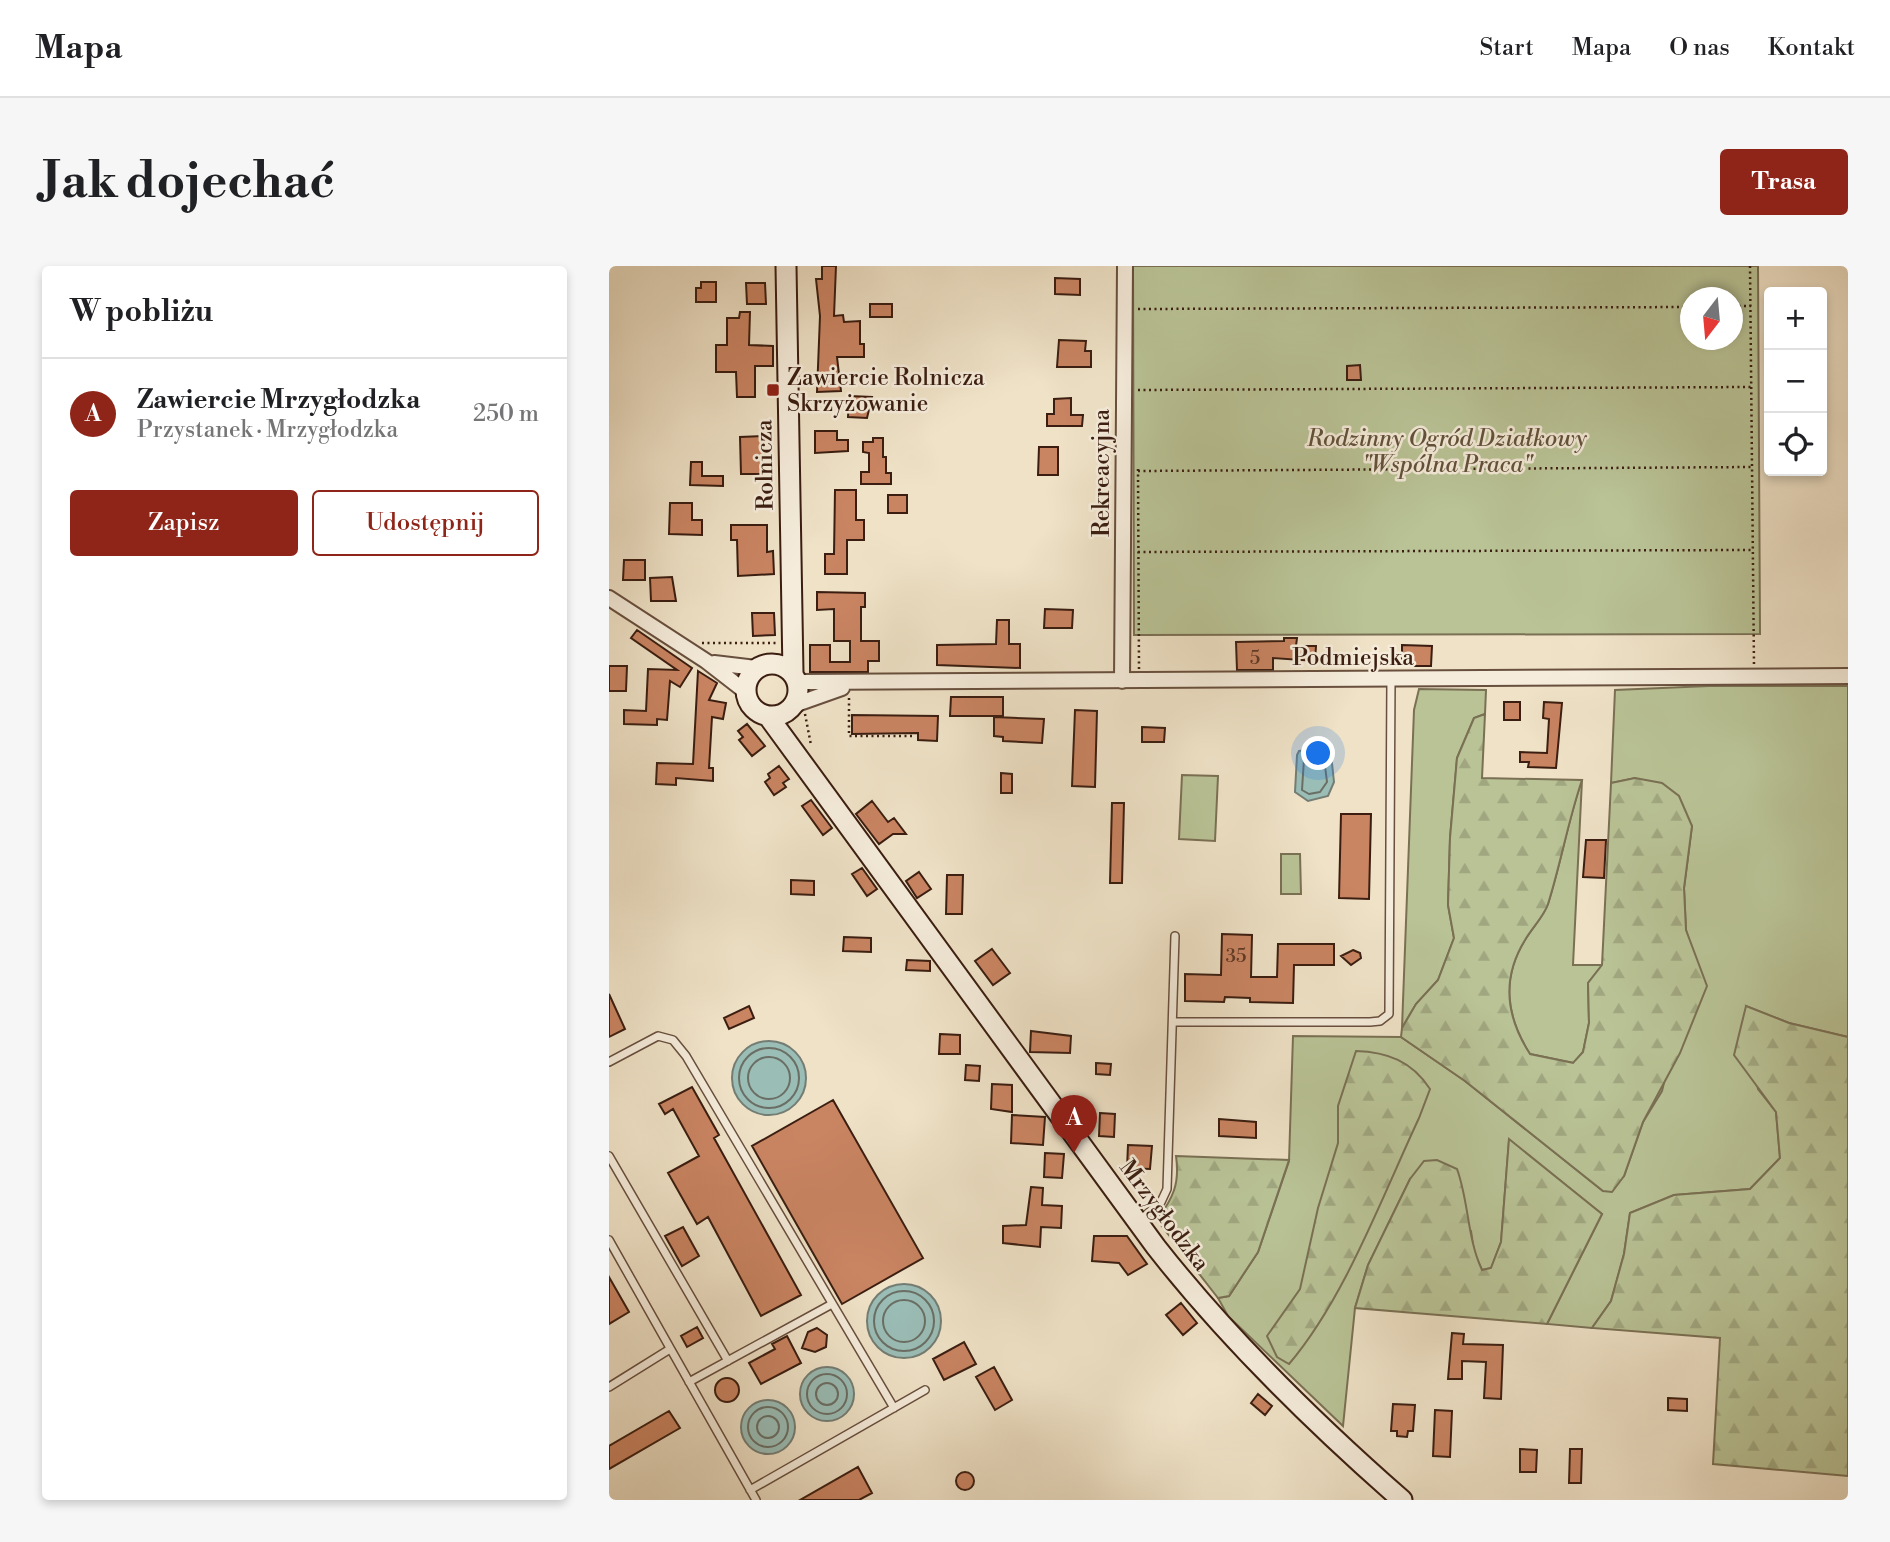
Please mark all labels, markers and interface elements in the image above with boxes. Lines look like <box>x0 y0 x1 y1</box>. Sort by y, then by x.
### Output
text: Mapa <box>35 28 122 69</box>
text: Start <box>1479 33 1534 63</box>
text: Mapa <box>1572 33 1631 63</box>
text: O nas <box>1669 33 1730 63</box>
text: Kontakt <box>1768 33 1855 63</box>
button: Trasa <box>1720 149 1848 215</box>
text: Jak dojechać <box>42 152 335 213</box>
north arrow <box>1680 287 1743 350</box>
map controls <box>1764 287 1827 476</box>
button: + <box>1764 287 1827 350</box>
text: W pobliżu <box>70 293 213 331</box>
button: − <box>1764 350 1827 413</box>
place label: Zawiercie Rolnicza Skrzyżowanie <box>787 364 985 418</box>
marker: Zawiercie Rolnicza Skrzyżowanie <box>765 382 781 398</box>
text: Zawiercie Mrzygłodzka <box>137 384 420 416</box>
text: A <box>85 400 101 428</box>
text: 250 m <box>473 400 539 428</box>
street label: Rekreacyjna <box>1088 409 1116 537</box>
button: locate <box>1764 413 1827 476</box>
text: Przystanek · Mrzygłodzka <box>137 416 398 444</box>
street label: Rolnicza <box>750 419 780 511</box>
park label: Rodzinny Ogród Działkowy "Wspólna Praca" <box>1306 425 1588 479</box>
button: Zapisz <box>70 490 298 556</box>
button: Udostępnij <box>312 490 539 556</box>
street label: Podmiejska <box>1292 644 1414 672</box>
house number: 5 <box>1250 646 1260 670</box>
your location <box>1301 736 1335 770</box>
house number: 35 <box>1226 944 1246 968</box>
pin: A <box>1051 1095 1097 1153</box>
street label: Mrzygłodzka <box>1113 1154 1215 1277</box>

